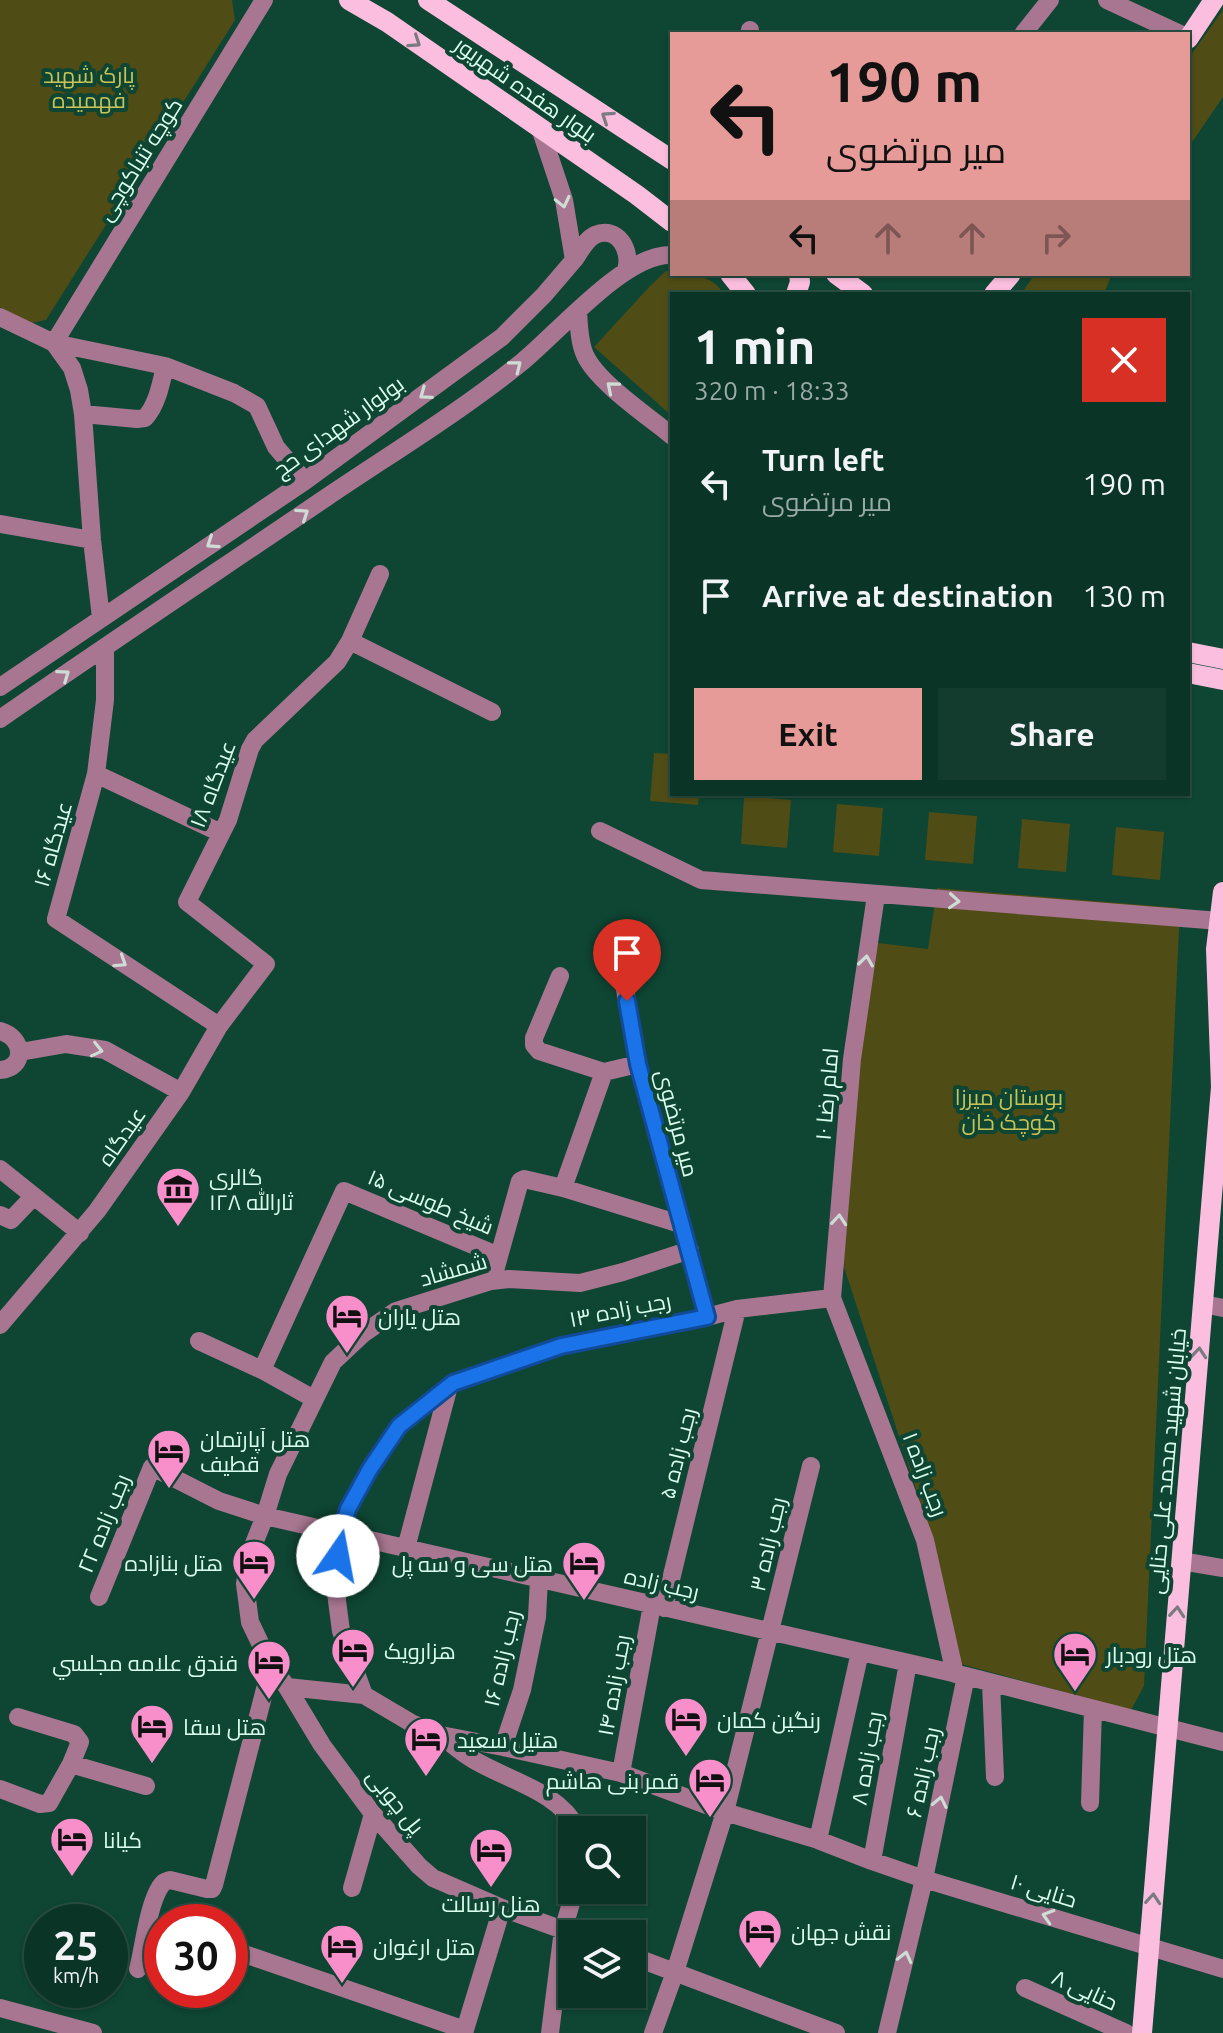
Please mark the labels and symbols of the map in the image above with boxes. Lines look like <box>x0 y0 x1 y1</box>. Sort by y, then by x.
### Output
street label: بلوار هفده شهریور <box>448 30 602 149</box>
one-way arrow <box>406 32 420 47</box>
park label: پارک شهید فهمیده <box>43 62 135 114</box>
street label: کوچه تنباکوچی <box>91 93 189 227</box>
one-way arrow <box>601 112 616 127</box>
one-way arrow <box>554 195 571 208</box>
one-way arrow <box>507 361 522 375</box>
street label: بولوار شهدای حج <box>268 370 410 484</box>
one-way arrow <box>607 382 621 397</box>
one-way arrow <box>419 384 434 398</box>
one-way arrow <box>294 508 308 523</box>
one-way arrow <box>207 533 221 548</box>
one-way arrow <box>56 670 70 685</box>
street label: عیدگاه ۱۸ <box>184 737 240 831</box>
street label: عیدگاه ۱۶ <box>28 798 76 890</box>
one-way arrow <box>948 892 961 909</box>
pin <box>593 919 661 1001</box>
one-way arrow <box>112 952 127 967</box>
one-way arrow <box>857 955 874 968</box>
one-way arrow <box>89 1041 103 1058</box>
street label: امام رضا ۱۰ <box>809 1047 846 1142</box>
street label: میر مرتضوی <box>651 1067 704 1180</box>
park label: بوستان میرزا کوچک خان <box>955 1084 1063 1137</box>
street label: عیدگاه <box>92 1102 150 1170</box>
street label: ۱۵ شیخ طوسی <box>363 1163 498 1241</box>
place label: گالری ثارالله ۱۲۸ <box>209 1164 294 1215</box>
museum icon: گالری ثارالله ۱۲۸ <box>154 1165 202 1228</box>
one-way arrow <box>831 1213 848 1226</box>
street label: شمشاد <box>416 1247 490 1291</box>
street label: رجب زاده ۱۳ <box>567 1287 673 1332</box>
hotel icon: هتل یاران <box>323 1292 371 1355</box>
place label: هتل یاران <box>378 1304 461 1331</box>
street label: خیابان شهید محمد علی حنایی <box>1142 1327 1192 1595</box>
one-way arrow <box>1190 1346 1207 1359</box>
street label: رجب زاده ۵ <box>654 1405 701 1502</box>
place label: هتل آپارتمان قطیف <box>200 1426 310 1476</box>
hotel icon: هتل آپارتمان قطیف <box>145 1427 193 1490</box>
street label: رجب زاده ۱ <box>898 1428 953 1520</box>
street label: رجب زاده ۲۲ <box>72 1470 135 1576</box>
street label: رجب زاده ۳ <box>744 1494 791 1594</box>
position arrow <box>296 1514 380 1598</box>
hotel icon: هتل بنازاده <box>230 1538 278 1601</box>
hotel icon: هتل سی و سه پل <box>560 1539 608 1602</box>
place label: هتل بنازاده <box>125 1550 223 1577</box>
place label: هتل سی و سه پل <box>392 1551 553 1579</box>
street label: رجب زاده <box>622 1562 702 1605</box>
one-way arrow <box>1168 1605 1185 1618</box>
street label: رجب زاده ۱۶ <box>478 1607 525 1709</box>
hotel icon: هزارویک <box>329 1626 377 1689</box>
hotel icon: هتل رودبار <box>1051 1630 1099 1693</box>
street label: رجب زاده ۱۴ <box>592 1632 635 1738</box>
hotel icon: فندق علامه مجلسي <box>245 1638 293 1701</box>
place label: هزارویک <box>384 1638 456 1664</box>
place label: هتل رودبار <box>1104 1642 1197 1669</box>
place label: فندق علامه مجلسي <box>52 1650 238 1680</box>
hotel icon: رنگین کمان <box>662 1695 710 1758</box>
hotel icon: هتل سقا <box>128 1702 176 1765</box>
place label: رنگین کمان <box>717 1707 821 1734</box>
street label: رجب زاده ۸ <box>845 1709 888 1807</box>
place label: هتل سقا <box>183 1714 266 1741</box>
hotel icon: هتیل سعید <box>402 1715 450 1778</box>
street label: رجب زاده ۶ <box>900 1725 945 1820</box>
place label: هتیل سعید <box>457 1727 558 1754</box>
hotel icon: قمر بنی هاشم <box>686 1756 734 1819</box>
street label: پل چوبی <box>360 1763 430 1841</box>
place label: قمر بنی هاشم <box>546 1768 679 1797</box>
one-way arrow <box>931 1796 948 1810</box>
hotel icon: كيانا <box>48 1815 96 1878</box>
hotel icon: هنل رسالت <box>467 1826 515 1889</box>
place label: كيانا <box>103 1827 142 1852</box>
street label: حنایی ۱۰ <box>1007 1868 1080 1914</box>
place label: هنل رسالت <box>442 1891 540 1918</box>
one-way arrow <box>1145 1893 1162 1906</box>
speed limit sign: 30 <box>144 1904 248 2008</box>
hotel icon: نقش جهان <box>736 1907 784 1970</box>
one-way arrow <box>1042 1910 1056 1926</box>
place label: نقش جهان <box>791 1919 891 1946</box>
hotel icon: هتل ارغوان <box>318 1922 366 1985</box>
place label: هتل ارغوان <box>373 1934 475 1961</box>
one-way arrow <box>896 1951 913 1965</box>
street label: حنایی ۸ <box>1047 1963 1122 2016</box>

